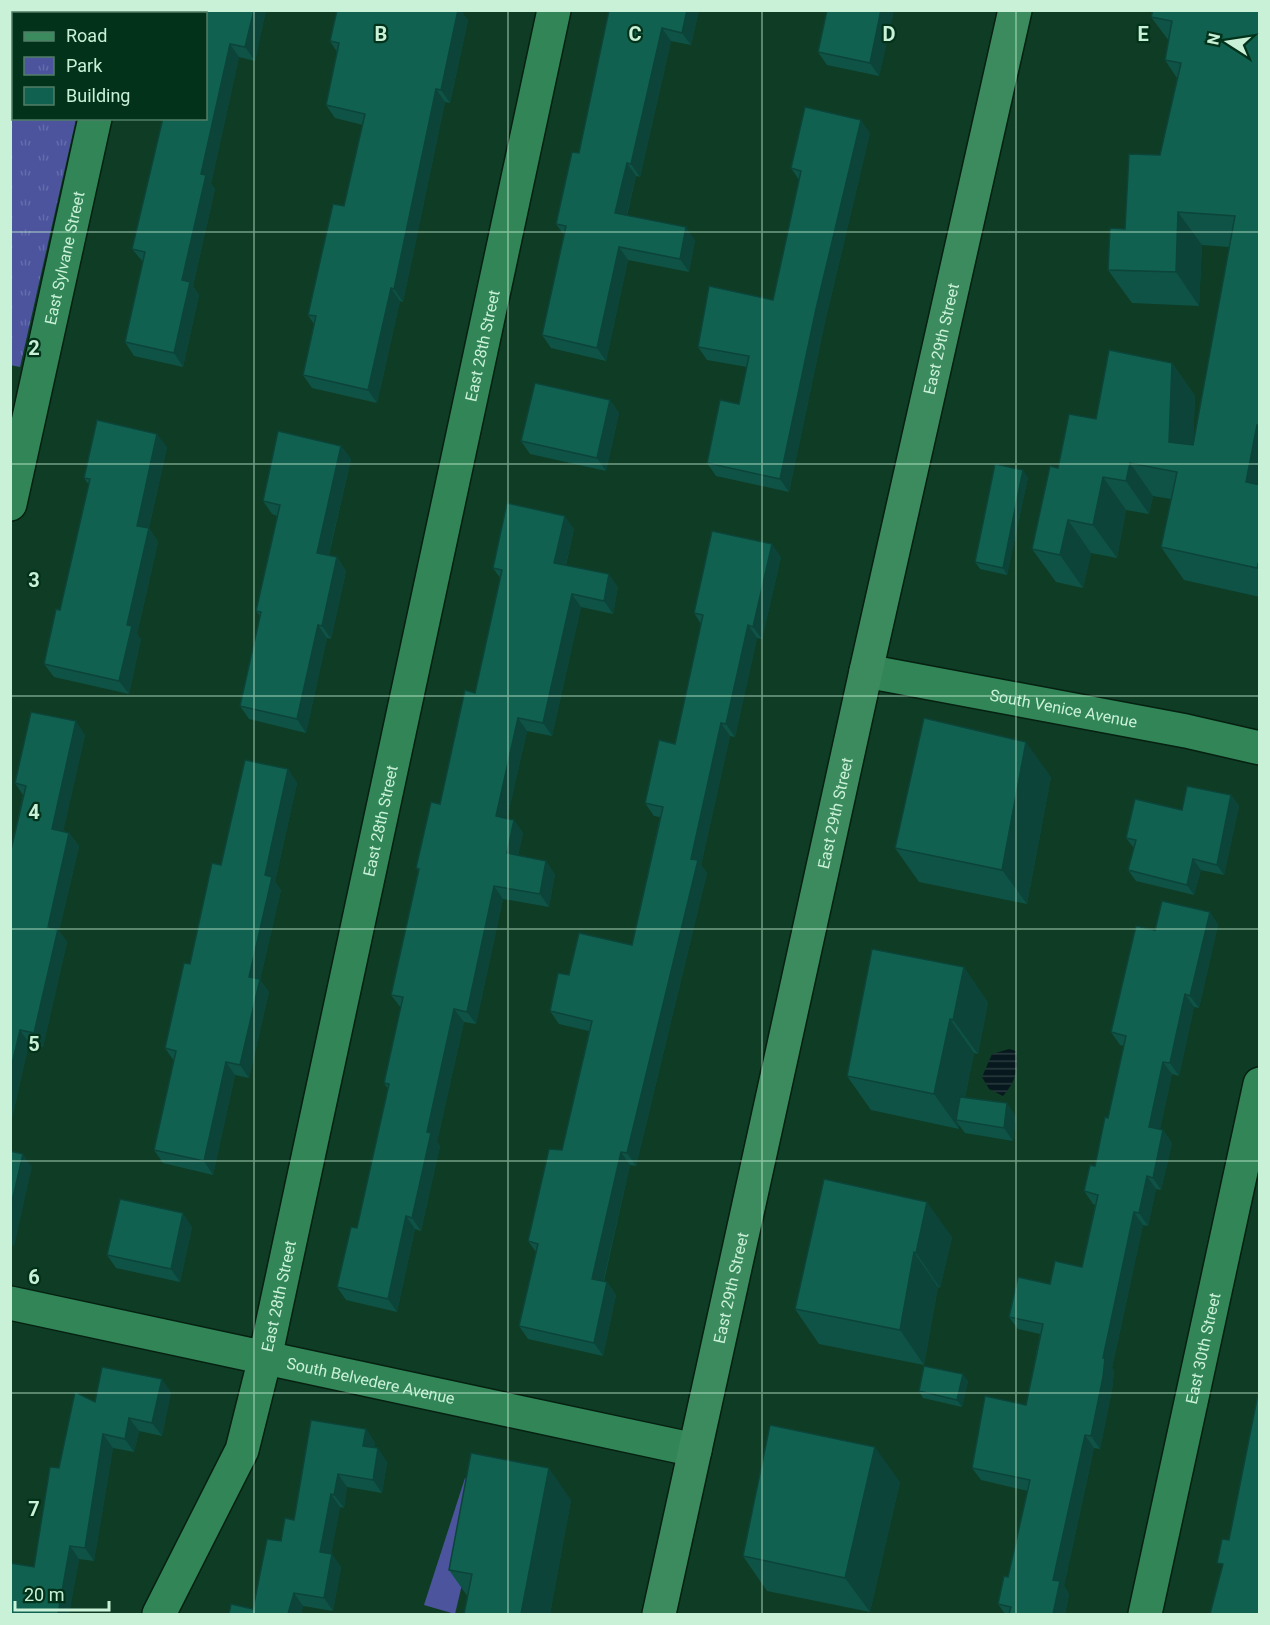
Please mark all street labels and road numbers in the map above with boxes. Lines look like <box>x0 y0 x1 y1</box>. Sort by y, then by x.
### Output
street label: East Sylvane Street <box>40 189 88 326</box>
street label: East 29th Street <box>919 281 963 396</box>
street label: East 28th Street <box>461 288 503 403</box>
street label: South Venice Avenue <box>988 685 1139 731</box>
street label: East 29th Street <box>813 756 856 871</box>
street label: East 28th Street <box>359 763 401 878</box>
street label: East 29th Street <box>709 1230 752 1345</box>
street label: East 28th Street <box>257 1239 299 1354</box>
street label: East 30th Street <box>1181 1291 1224 1406</box>
street label: South Belvedere Avenue <box>285 1353 457 1408</box>

